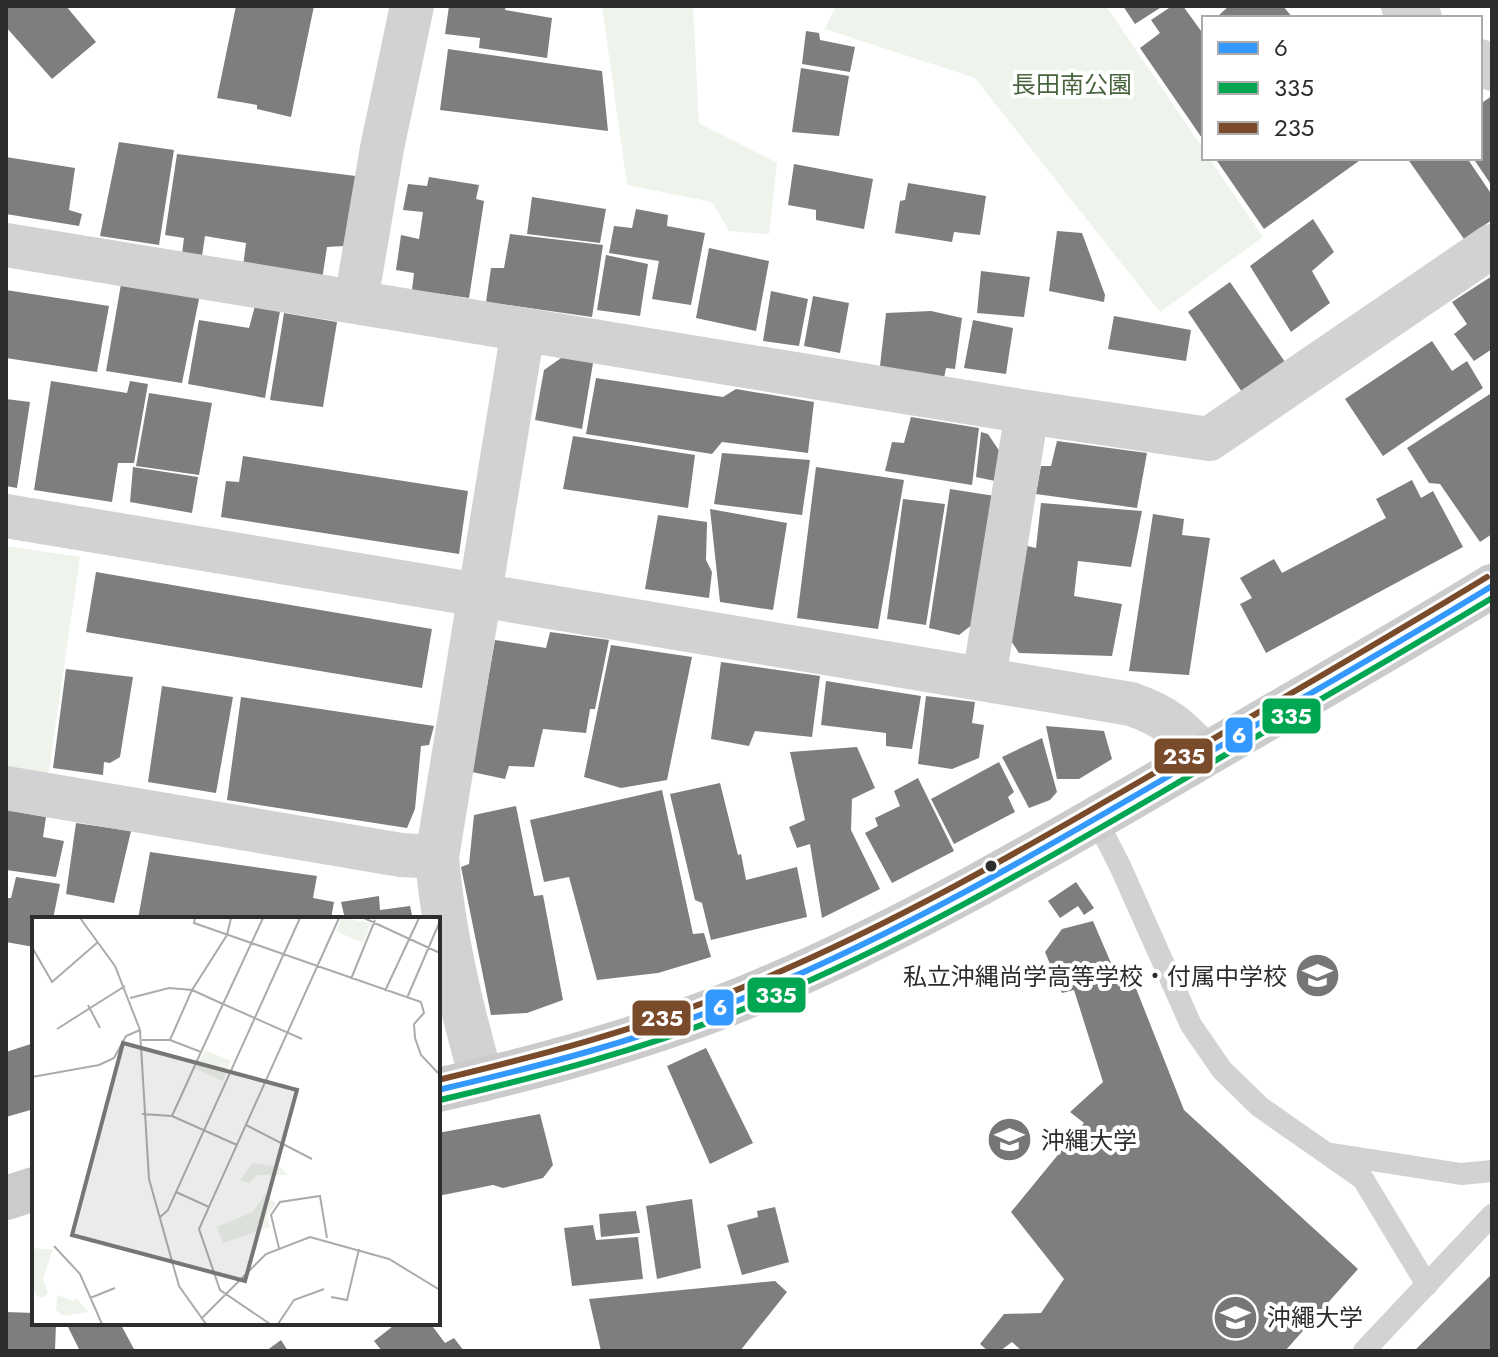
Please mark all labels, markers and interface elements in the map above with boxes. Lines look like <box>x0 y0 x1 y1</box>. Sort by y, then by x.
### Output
legend <box>1202 16 1482 160</box>
text: 6 <box>1274 30 1288 65</box>
park label: 長田南公園 <box>1012 67 1132 102</box>
text: 335 <box>1274 70 1314 105</box>
text: 235 <box>1274 110 1314 145</box>
line badge: 335 <box>1261 697 1322 735</box>
text: 335 <box>1270 700 1312 732</box>
line badge: 6 <box>1224 716 1254 754</box>
text: 6 <box>1232 719 1246 751</box>
line badge: 235 <box>1153 737 1214 775</box>
text: 235 <box>1163 740 1205 772</box>
unlabelled marker <box>983 858 999 874</box>
inset map <box>32 917 440 1325</box>
school or university icon: 私立沖縄尚学高等学校・付属中学校 <box>1294 952 1342 1000</box>
place label: 私立沖縄尚学高等学校・付属中学校 <box>903 959 1287 994</box>
line badge: 335 <box>746 976 807 1014</box>
text: 335 <box>755 979 797 1011</box>
line badge: 6 <box>704 988 735 1027</box>
text: 6 <box>713 991 727 1023</box>
line badge: 235 <box>631 999 692 1037</box>
text: 235 <box>641 1002 683 1034</box>
school or university icon: 沖縄大学 <box>986 1116 1034 1164</box>
place label: 沖縄大学 <box>1041 1123 1137 1158</box>
school or university icon: 沖繩大学 <box>1212 1293 1260 1341</box>
place label: 沖繩大学 <box>1267 1300 1363 1335</box>

